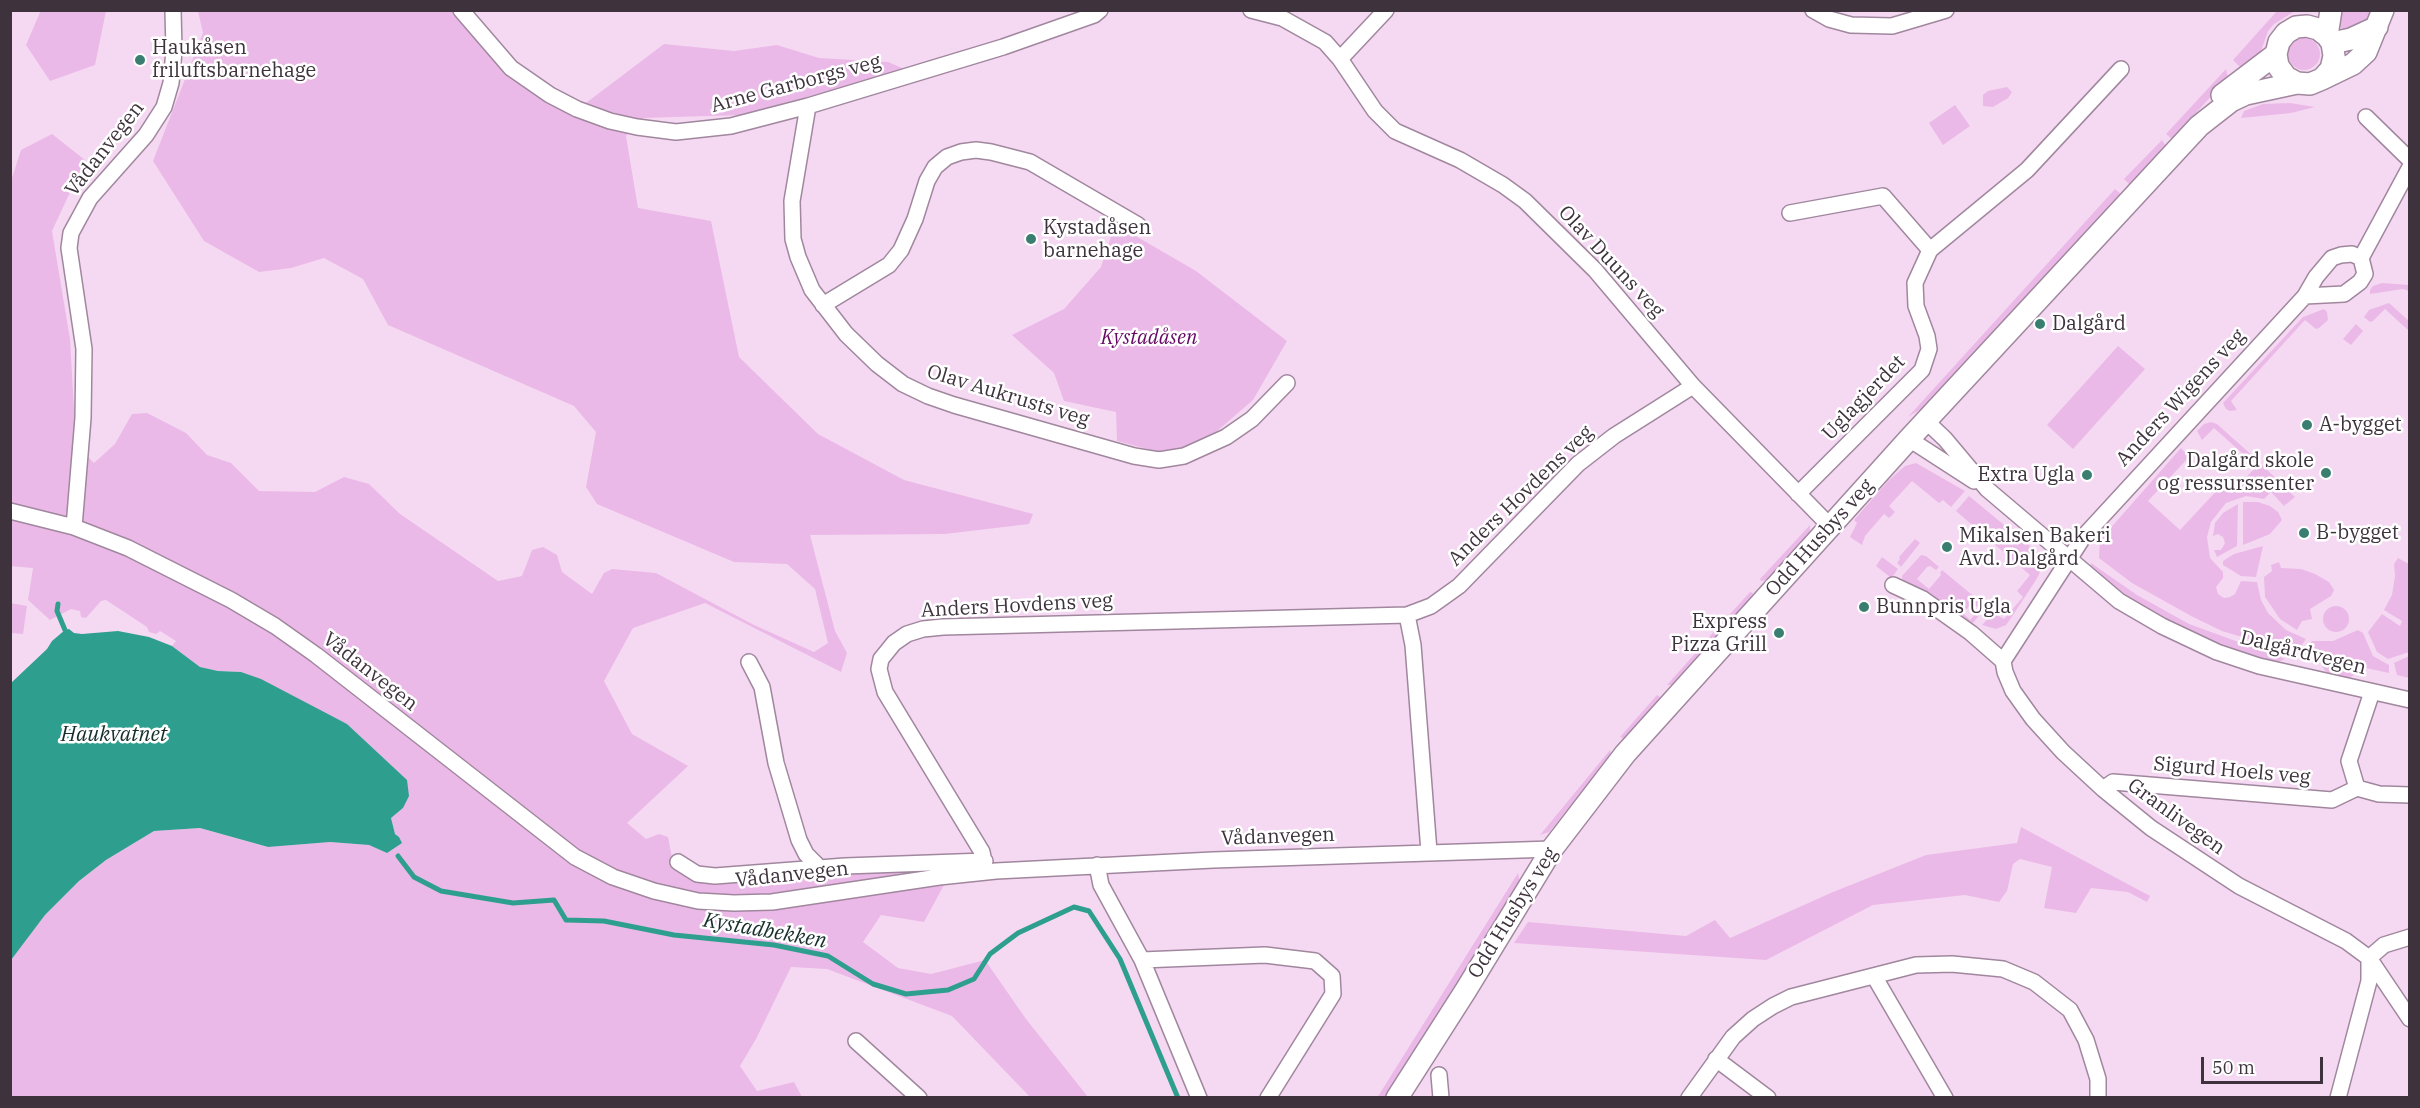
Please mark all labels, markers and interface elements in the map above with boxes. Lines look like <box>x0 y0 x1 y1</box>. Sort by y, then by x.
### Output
place label: Haukåsen friluftsbarnehage <box>152 36 316 83</box>
street label: Arne Garborgs veg <box>708 50 884 118</box>
marker: Haukåsen friluftsbarnehage <box>133 53 147 67</box>
street label: Vådanvegen <box>60 97 150 201</box>
street label: Olav Duuns veg <box>1553 201 1669 323</box>
place label: Kystadåsen barnehage <box>1043 216 1151 263</box>
marker: Kystadåsen barnehage <box>1024 232 1038 246</box>
place label: Dalgård <box>2052 312 2126 336</box>
marker: Dalgård <box>2033 317 2047 331</box>
street label: Anders Wigens veg <box>2111 324 2251 472</box>
park label: Kystadåsen <box>1101 326 1197 350</box>
street label: Uglagjerdet <box>1817 350 1911 446</box>
street label: Olav Aukrusts veg <box>924 360 1092 432</box>
place label: A-bygget <box>2319 413 2402 437</box>
marker: A-bygget <box>2300 418 2314 432</box>
street label: Anders Hovdens veg <box>1444 421 1598 571</box>
place label: Dalgård skole og ressurssenter <box>2157 449 2314 496</box>
place label: Extra Ugla <box>1977 463 2075 487</box>
marker: Dalgård skole og ressurssenter <box>2319 466 2333 480</box>
marker: Extra Ugla <box>2080 468 2094 482</box>
street label: Odd Husbys veg <box>1761 474 1879 602</box>
place label: B-bygget <box>2316 521 2399 545</box>
place label: Mikalsen Bakeri Avd. Dalgård <box>1959 524 2111 571</box>
marker: B-bygget <box>2297 526 2311 540</box>
marker: Mikalsen Bakeri Avd. Dalgård <box>1940 540 1954 554</box>
street label: Anders Hovdens veg <box>920 589 1114 623</box>
place label: Bunnpris Ugla <box>1876 595 2011 619</box>
marker: Bunnpris Ugla <box>1857 600 1871 614</box>
place label: Express Pizza Grill <box>1671 610 1767 657</box>
marker: Express Pizza Grill <box>1772 626 1786 640</box>
street label: Dalgårdvegen <box>2237 626 2369 680</box>
street label: Vådanvegen <box>318 627 422 717</box>
water label: Haukvatnet <box>61 722 167 748</box>
street label: Sigurd Hoels veg <box>2153 752 2311 790</box>
street label: Granlivegen <box>2123 774 2229 860</box>
street label: Vådanvegen <box>1221 823 1335 851</box>
street label: Odd Husbys veg <box>1463 843 1563 983</box>
street label: Vådanvegen <box>734 857 850 893</box>
water label: Kystadbekken <box>701 908 829 954</box>
scale bar <box>2204 1045 2326 1083</box>
text: 50 m <box>2212 1056 2255 1079</box>

